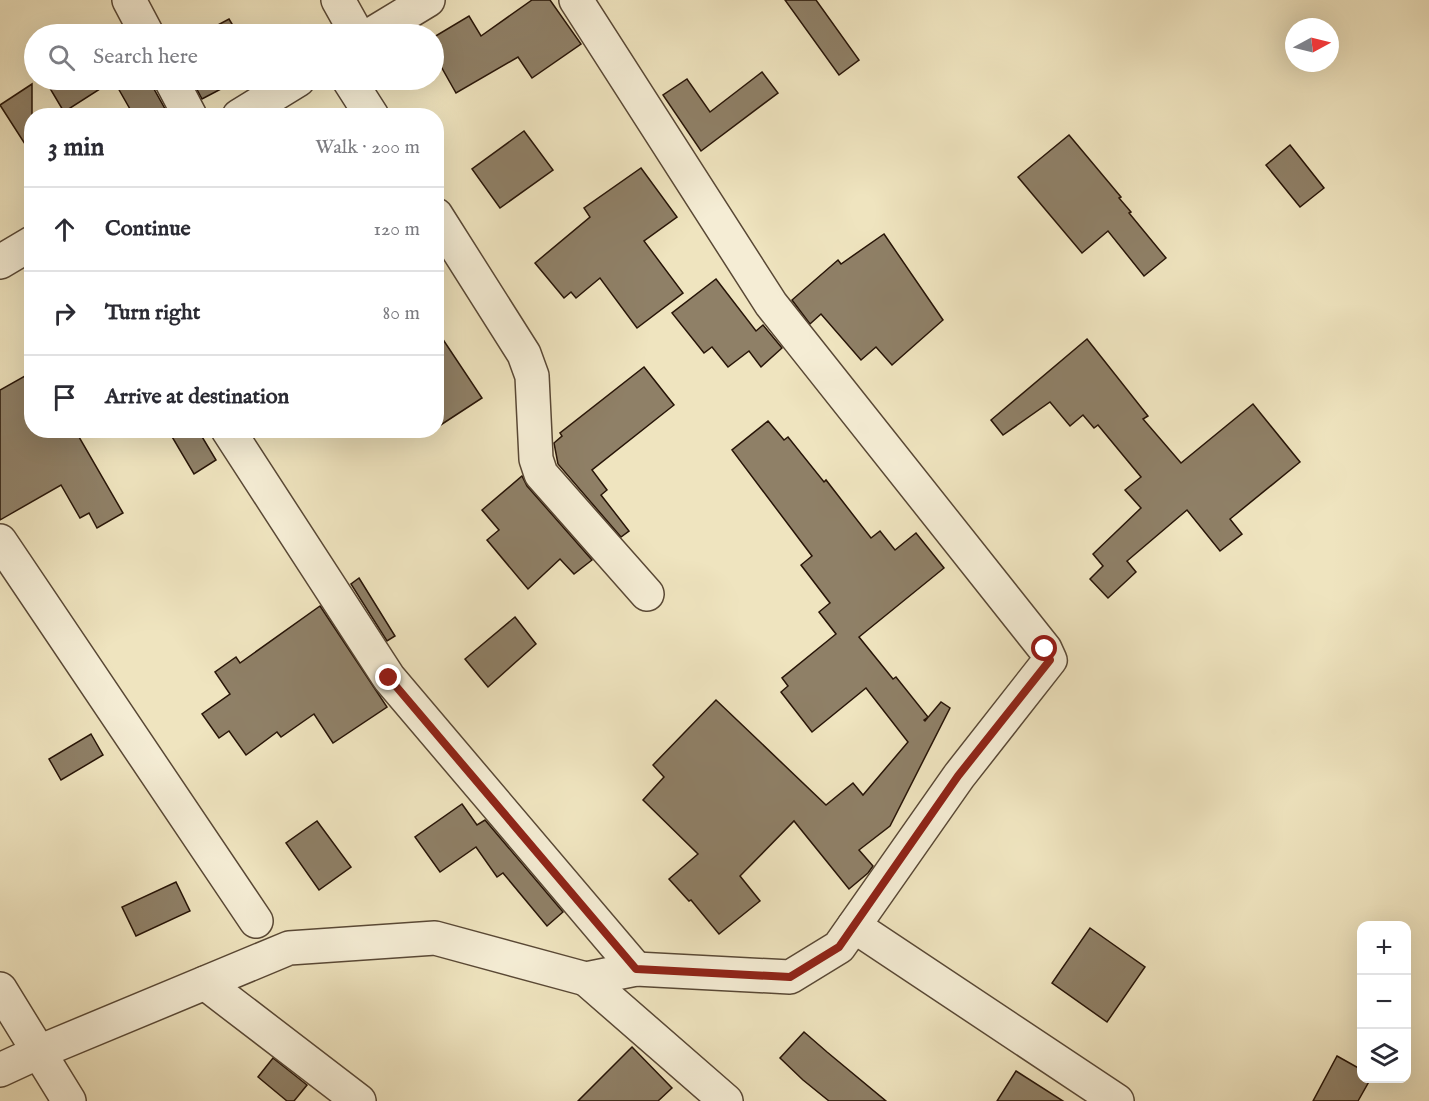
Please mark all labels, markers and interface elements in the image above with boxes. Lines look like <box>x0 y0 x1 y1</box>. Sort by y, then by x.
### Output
north arrow <box>1285 18 1339 72</box>
search box <box>24 24 444 90</box>
icon: search <box>45 41 78 74</box>
text: Search here <box>93 43 198 71</box>
text: 3 min <box>48 131 104 164</box>
text: Walk · 200 m <box>315 135 420 160</box>
icon: ahead <box>48 213 81 246</box>
text: Continue <box>105 215 191 243</box>
text: 120 m <box>374 217 420 242</box>
icon: right <box>48 297 81 330</box>
text: Turn right <box>105 299 200 327</box>
text: 80 m <box>383 301 420 326</box>
icon: arrive <box>48 381 81 414</box>
text: Arrive at destination <box>105 383 289 411</box>
route start <box>1031 635 1057 661</box>
route end <box>375 664 401 690</box>
map controls <box>1357 921 1411 1083</box>
button: + <box>1357 921 1411 975</box>
button: − <box>1357 975 1411 1029</box>
button: layers <box>1357 1029 1411 1083</box>

